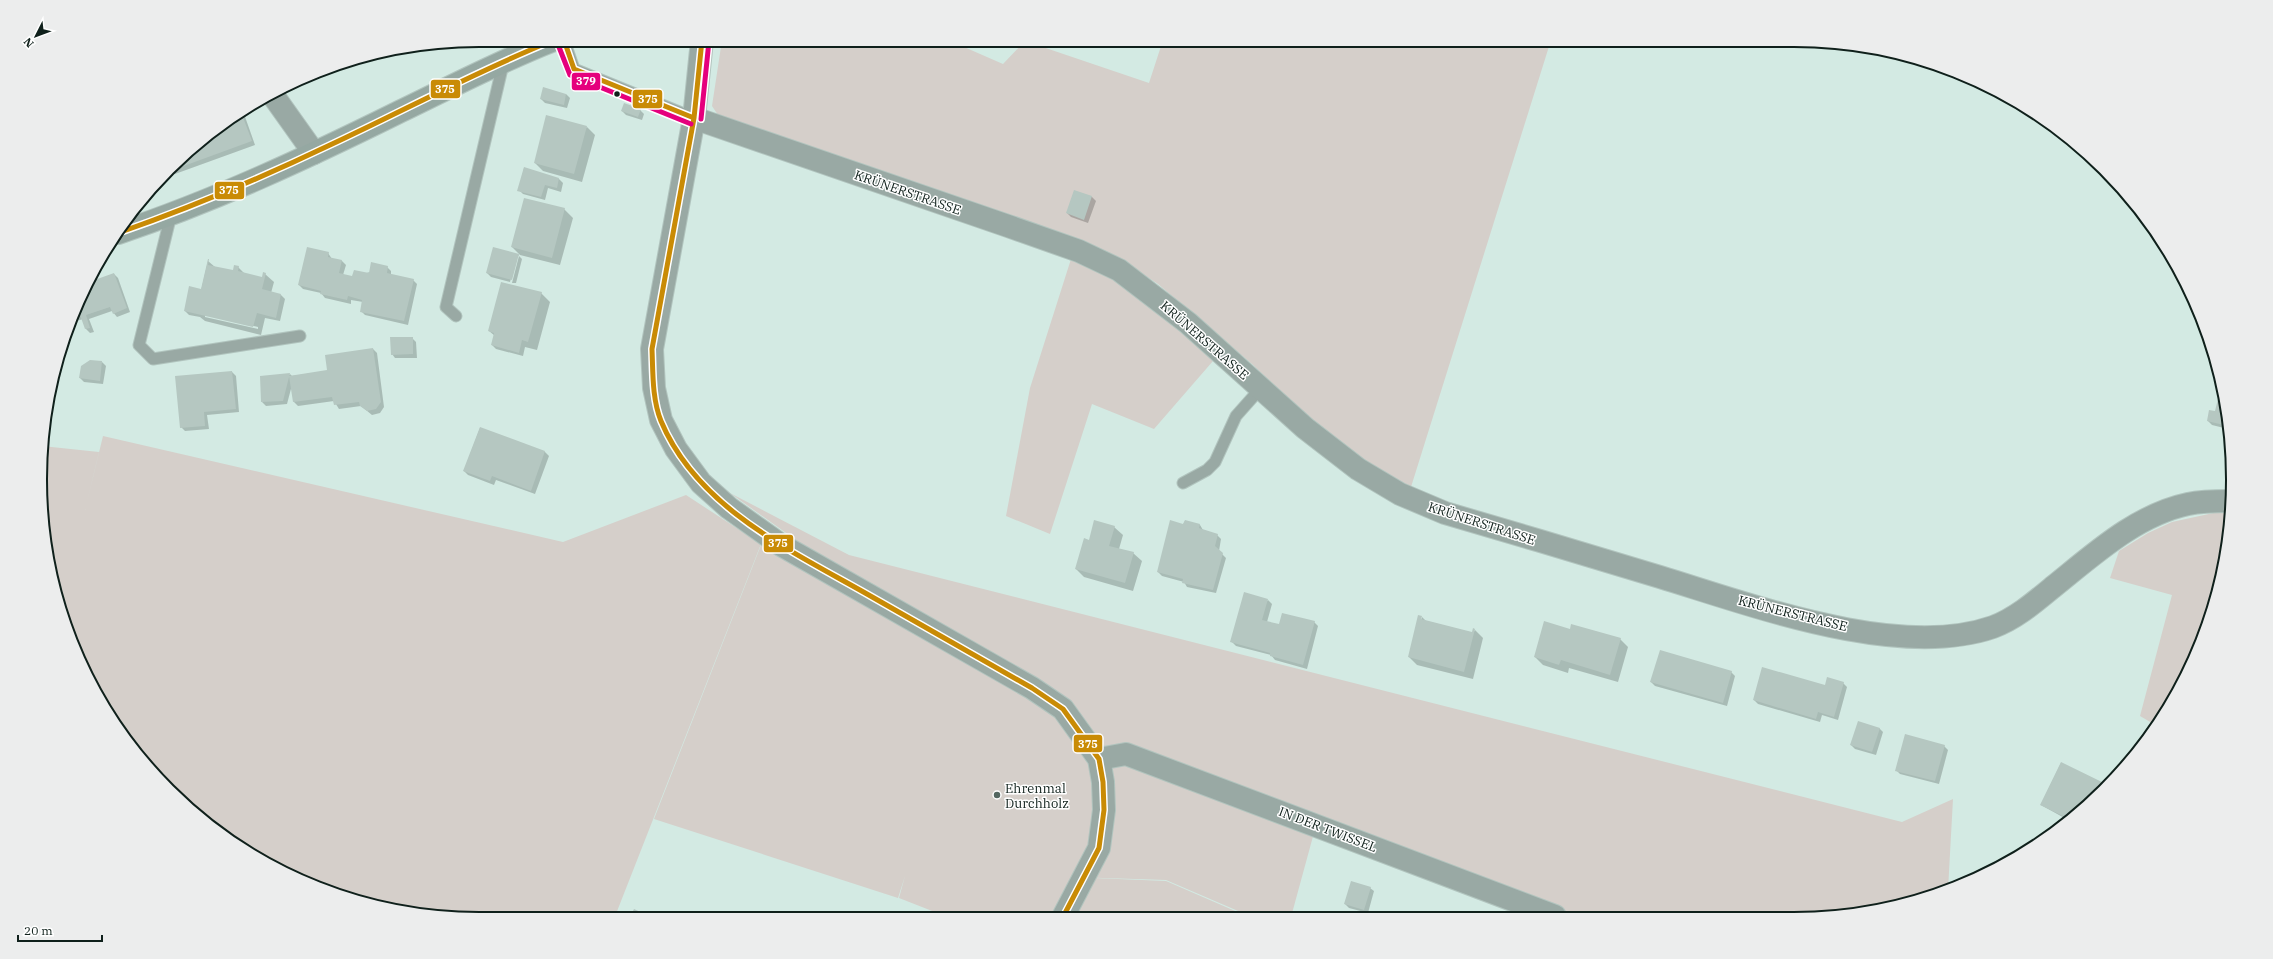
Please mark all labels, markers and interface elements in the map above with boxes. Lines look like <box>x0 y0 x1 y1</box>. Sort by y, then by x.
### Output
north arrow <box>16 16 56 56</box>
text: N <box>20 35 37 51</box>
line badge: 379 <box>571 72 601 91</box>
text: 379 <box>576 74 596 88</box>
line badge: 375 <box>430 79 461 99</box>
text: 375 <box>435 82 455 96</box>
unlabelled marker <box>612 89 622 99</box>
line badge: 375 <box>632 89 663 109</box>
text: 375 <box>638 92 658 106</box>
street label: KRÜNERSTRASSE <box>852 166 963 219</box>
line badge: 375 <box>214 181 245 200</box>
text: 375 <box>219 183 239 197</box>
street label: KRÜNERSTRASSE <box>1157 297 1252 383</box>
street label: KRÜNERSTRASSE <box>1426 498 1538 549</box>
line badge: 375 <box>763 534 794 553</box>
text: 375 <box>768 536 788 550</box>
street label: KRÜNERSTRASSE <box>1737 592 1849 635</box>
line badge: 375 <box>1073 734 1103 753</box>
text: 375 <box>1078 737 1098 751</box>
place label: Ehrenmal Durchholz <box>1005 780 1069 812</box>
marker: Ehrenmal Durchholz <box>992 790 1002 800</box>
street label: IN DER TWISSEL <box>1276 803 1380 856</box>
scale bar <box>18 917 102 943</box>
text: 20 m <box>24 923 53 938</box>

